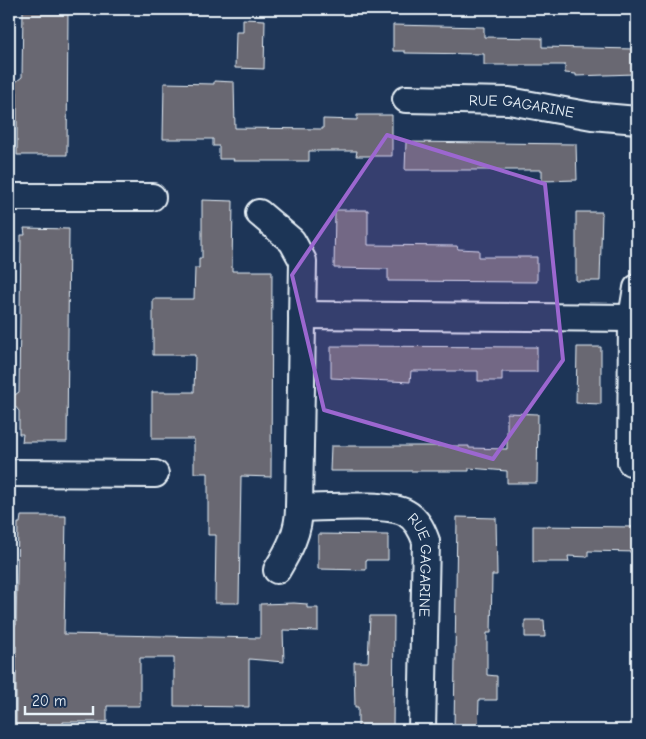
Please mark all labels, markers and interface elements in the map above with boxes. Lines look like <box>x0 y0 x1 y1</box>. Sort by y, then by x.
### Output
street label: RUE GAGARINE <box>469 91 576 122</box>
street label: RUE GAGARINE <box>404 509 435 617</box>
scale bar <box>25 684 92 716</box>
text: 20 m <box>32 692 66 710</box>

